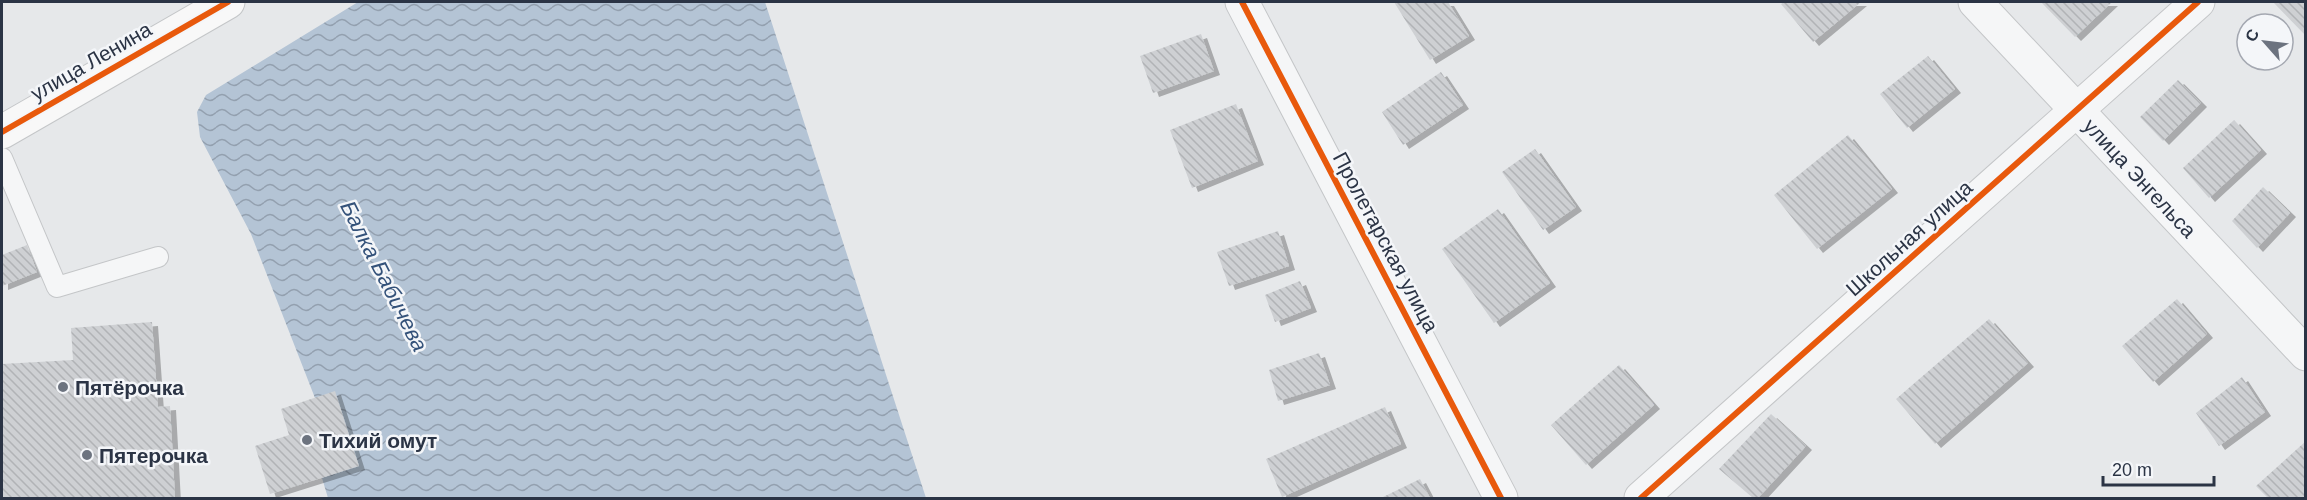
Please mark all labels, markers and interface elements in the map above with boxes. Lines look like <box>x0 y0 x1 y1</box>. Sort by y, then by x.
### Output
north arrow <box>2235 12 2295 72</box>
street label: улица Ленина <box>27 17 156 105</box>
text: С <box>2242 26 2263 44</box>
street label: улица Энгельса <box>2079 114 2201 242</box>
street label: Пролетарская улица <box>1329 148 1443 336</box>
street label: Школьная улица <box>1841 175 1977 301</box>
water label: Балка Бабичева <box>335 197 433 355</box>
place label: Пятёрочка <box>75 376 184 399</box>
marker: Пятёрочка <box>56 380 70 394</box>
place label: Тихий омут <box>319 429 437 452</box>
marker: Тихий омут <box>300 433 314 447</box>
place label: Пятерочка <box>99 444 208 467</box>
marker: Пятерочка <box>80 448 94 462</box>
scale bar <box>2103 449 2214 487</box>
text: 20 m <box>2112 460 2152 480</box>

